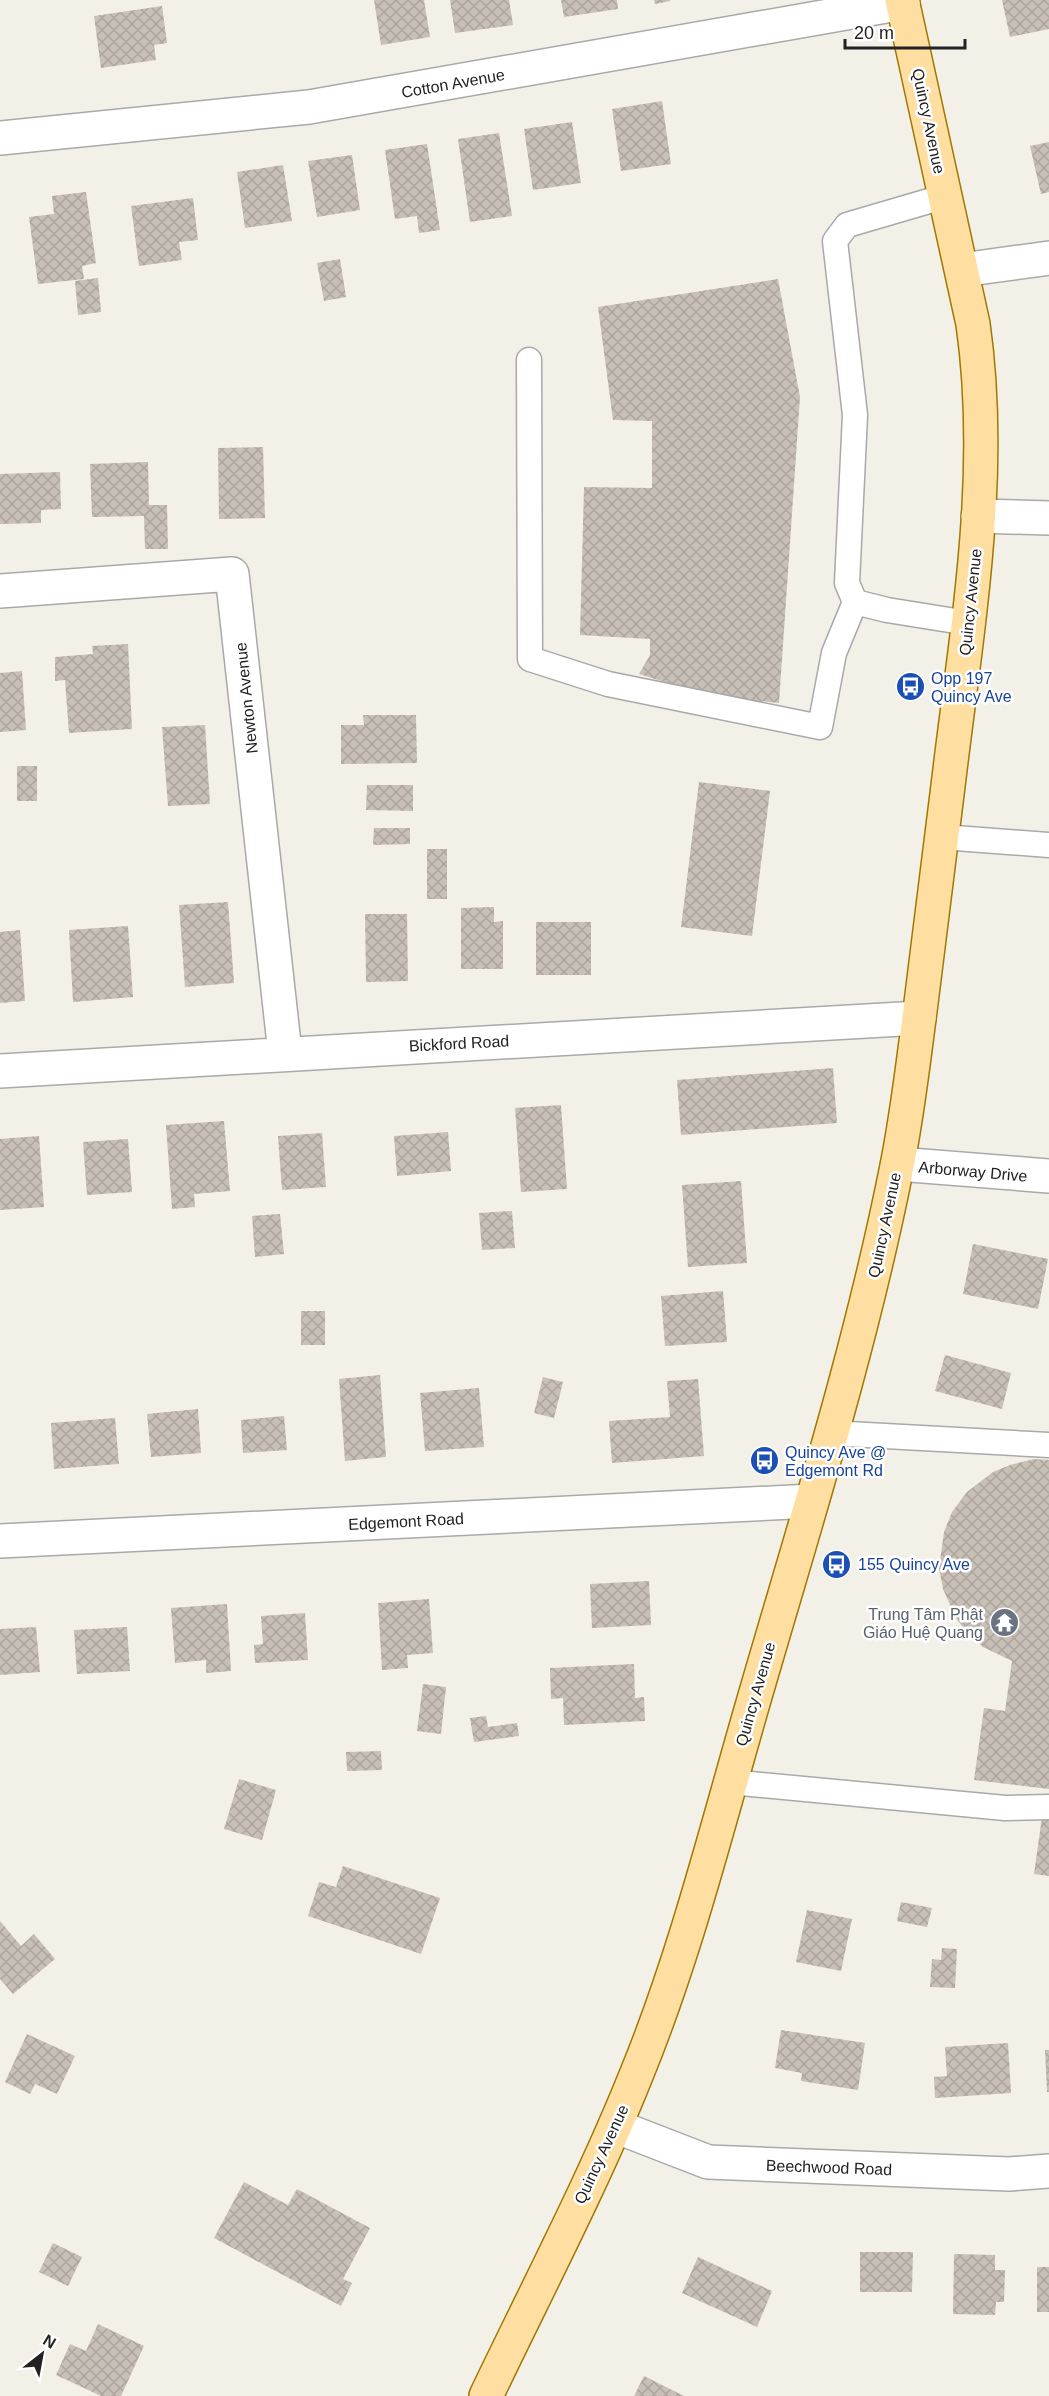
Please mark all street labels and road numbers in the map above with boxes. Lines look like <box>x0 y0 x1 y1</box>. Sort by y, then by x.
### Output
street label: Cotton Avenue <box>400 66 506 101</box>
street label: Quincy Avenue <box>909 67 948 175</box>
street label: Quincy Avenue <box>956 548 985 656</box>
street label: Newton Avenue <box>232 641 261 754</box>
street label: Bickford Road <box>408 1032 510 1055</box>
street label: Arborway Drive <box>918 1158 1028 1185</box>
street label: Quincy Avenue <box>865 1171 904 1279</box>
street label: Edgemont Road <box>348 1510 464 1533</box>
street label: Quincy Avenue <box>733 1640 778 1748</box>
street label: Quincy Avenue <box>571 2102 632 2206</box>
street label: Beechwood Road <box>766 2157 892 2178</box>

